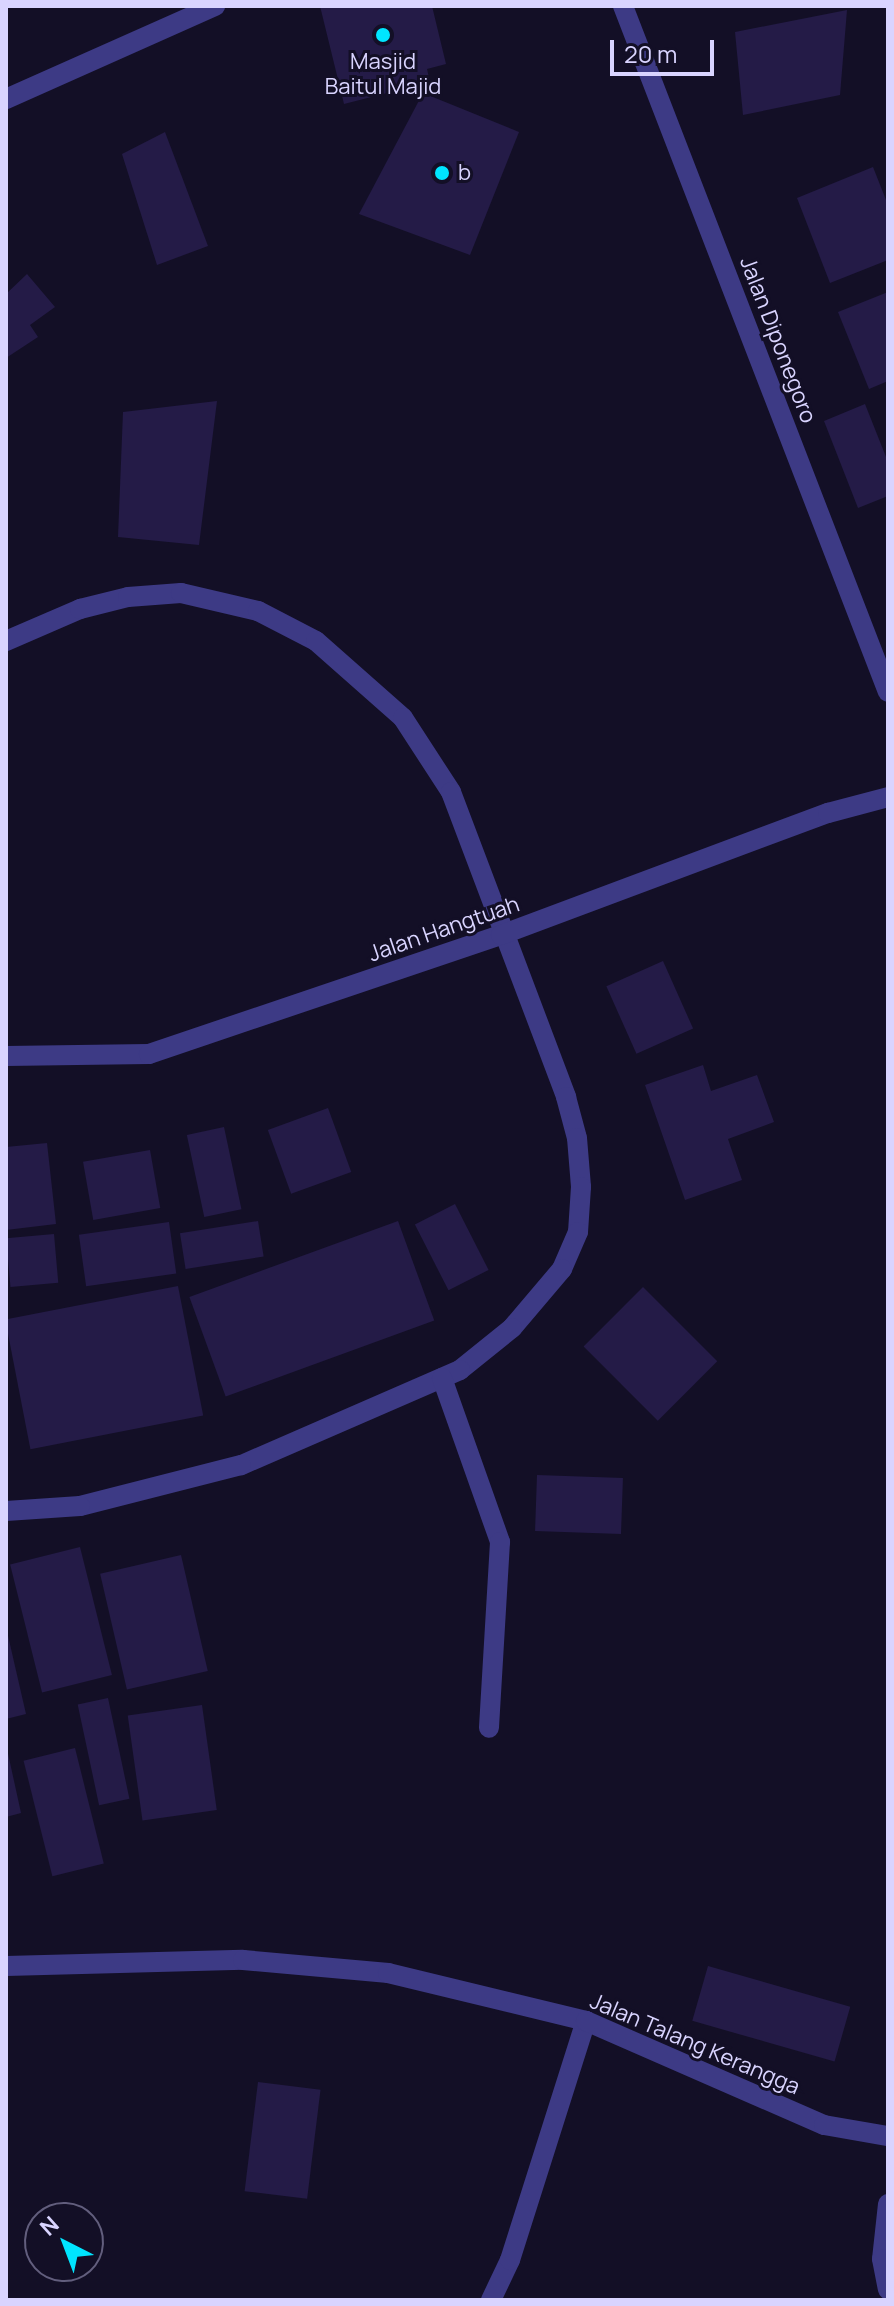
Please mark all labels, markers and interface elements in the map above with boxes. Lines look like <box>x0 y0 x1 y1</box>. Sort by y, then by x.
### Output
scale bar <box>614 24 718 74</box>
marker: Masjid Baitul Majid <box>374 26 392 44</box>
text: 20 m <box>624 37 677 70</box>
place label: Masjid Baitul Majid <box>325 48 441 100</box>
place label: b <box>458 160 471 186</box>
marker: b <box>433 164 451 182</box>
street label: Jalan Diponegoro <box>734 253 822 427</box>
street label: Jalan Hangtuah <box>365 891 523 967</box>
street label: Jalan Talang Kerangga <box>586 1988 804 2100</box>
north arrow <box>24 2202 104 2282</box>
text: N <box>33 2209 65 2242</box>

